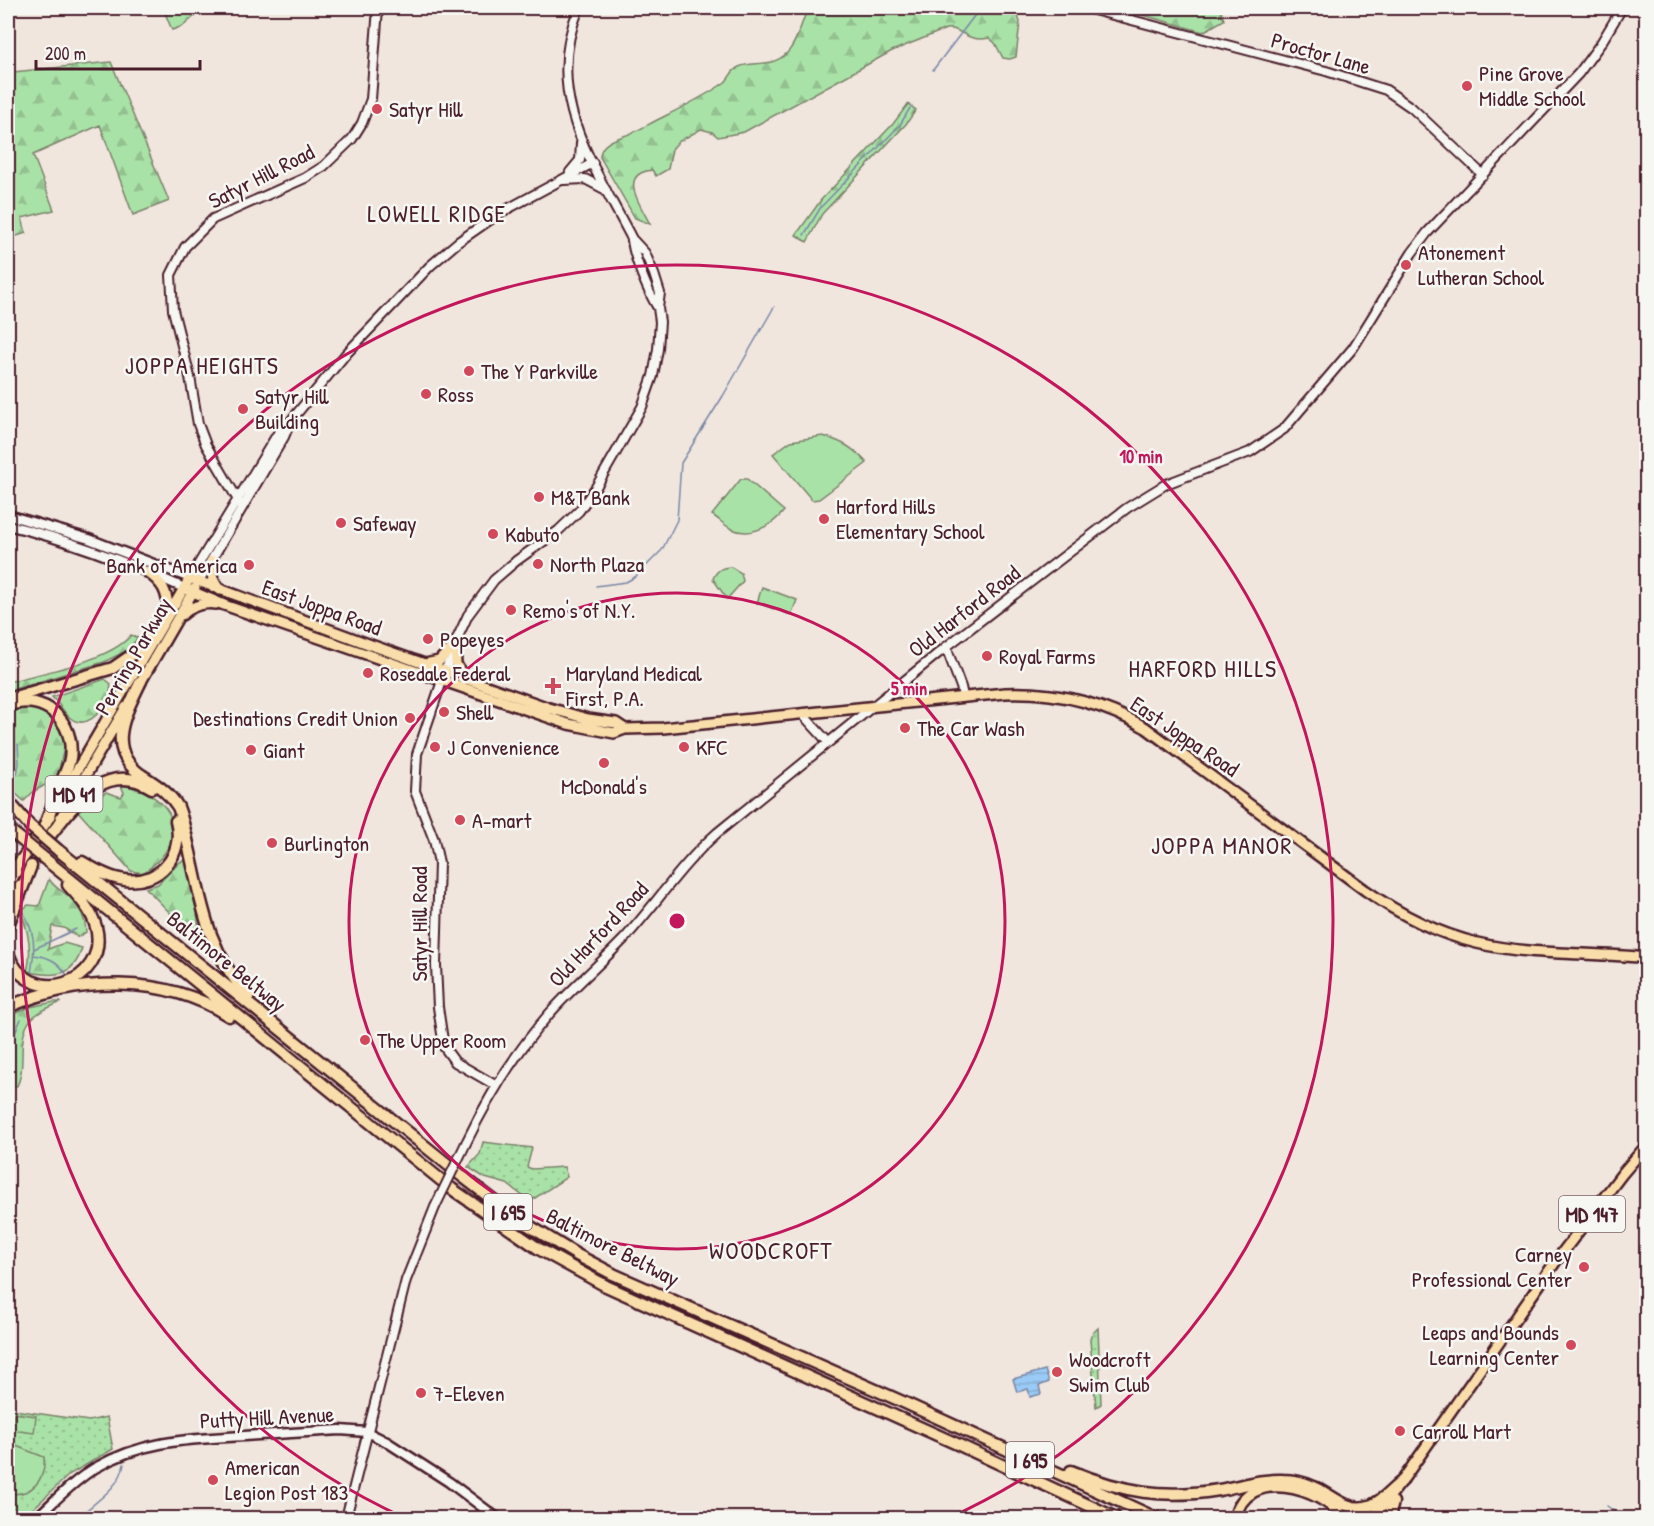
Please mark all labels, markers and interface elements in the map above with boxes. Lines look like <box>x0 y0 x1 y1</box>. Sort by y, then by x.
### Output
street label: Proctor Lane <box>1268 25 1374 82</box>
scale bar <box>36 33 200 71</box>
text: 200 m <box>45 41 86 66</box>
place label: Pine Grove Middle School <box>1479 58 1585 113</box>
marker: Pine Grove Middle School <box>1460 79 1474 93</box>
place label: Satyr Hill <box>389 94 463 124</box>
marker: Satyr Hill <box>370 102 384 116</box>
street label: Satyr Hill Road <box>203 136 319 215</box>
district label: LOWELL RIDGE <box>367 197 507 229</box>
place label: Atonement Lutheran School <box>1418 237 1544 292</box>
marker: Atonement Lutheran School <box>1399 258 1413 272</box>
district label: JOPPA HEIGHTS <box>125 349 279 381</box>
place label: The Y Parkville <box>481 356 598 386</box>
marker: The Y Parkville <box>462 364 476 378</box>
place label: Ross <box>438 379 474 409</box>
place label: Satyr Hill Building <box>255 381 329 436</box>
marker: Ross <box>419 387 433 401</box>
marker: Satyr Hill Building <box>236 402 250 416</box>
text: 10 min <box>1119 444 1163 469</box>
place label: M&T Bank <box>551 482 630 512</box>
marker: M&T Bank <box>532 490 546 504</box>
place label: Harford Hills Elementary School <box>836 491 985 546</box>
place label: Safeway <box>353 508 417 538</box>
marker: Harford Hills Elementary School <box>817 512 831 526</box>
marker: Safeway <box>334 516 348 530</box>
place label: Kabuto <box>505 519 560 549</box>
marker: Kabuto <box>486 527 500 541</box>
place label: North Plaza <box>550 549 644 579</box>
place label: Bank of America <box>106 550 237 580</box>
marker: North Plaza <box>531 557 545 571</box>
marker: Bank of America <box>242 558 256 572</box>
street label: Old Harford Road <box>902 558 1026 664</box>
street label: East Joppa Road <box>258 572 386 643</box>
street label: Perring Parkway <box>87 592 179 720</box>
place label: Remo's of N.Y. <box>523 595 635 625</box>
marker: Remo's of N.Y. <box>504 603 518 617</box>
place label: Popeyes <box>440 624 504 654</box>
marker: Popeyes <box>421 632 435 646</box>
place label: Royal Farms <box>999 641 1095 671</box>
marker: Royal Farms <box>980 649 994 663</box>
district label: HARFORD HILLS <box>1128 652 1278 684</box>
place label: Rosedale Federal <box>380 658 510 688</box>
place label: Maryland Medical First, P.A. <box>565 658 702 713</box>
marker: Rosedale Federal <box>361 666 375 680</box>
text: 5 min <box>891 676 927 701</box>
marker: Maryland Medical First, P.A. <box>544 677 562 695</box>
street label: East Joppa Road <box>1125 689 1246 784</box>
place label: Shell <box>456 697 494 727</box>
place label: Destinations Credit Union <box>193 703 398 733</box>
marker: Shell <box>437 705 451 719</box>
marker: Destinations Credit Union <box>403 711 417 725</box>
place label: The Car Wash <box>917 713 1024 743</box>
marker: The Car Wash <box>898 721 912 735</box>
place label: J Convenience <box>447 732 560 762</box>
place label: KFC <box>696 732 728 762</box>
place label: Giant <box>263 735 305 765</box>
marker: J Convenience <box>428 740 442 754</box>
marker: KFC <box>677 740 691 754</box>
marker: Giant <box>244 743 258 757</box>
marker: McDonald's <box>597 756 611 770</box>
place label: McDonald's <box>561 771 647 801</box>
road number: MD 41 <box>46 776 103 812</box>
place label: A-mart <box>472 805 532 835</box>
marker: A-mart <box>453 813 467 827</box>
place label: Burlington <box>284 828 369 858</box>
district label: JOPPA MANOR <box>1151 829 1293 861</box>
marker: Burlington <box>265 836 279 850</box>
street label: Satyr Hill Road <box>404 866 434 981</box>
street label: Old Harford Road <box>541 874 655 993</box>
street label: Baltimore Beltway <box>161 904 293 1018</box>
centre of rings <box>667 911 687 931</box>
place label: The Upper Room <box>377 1025 506 1055</box>
marker: The Upper Room <box>358 1033 372 1047</box>
road number: I 695 <box>484 1194 532 1230</box>
road number: MD 147 <box>1559 1196 1625 1232</box>
street label: Baltimore Beltway <box>541 1201 685 1293</box>
district label: WOODCROFT <box>709 1234 833 1266</box>
place label: Carney Professional Center <box>1412 1239 1573 1294</box>
marker: Carney Professional Center <box>1577 1260 1591 1274</box>
place label: Leaps and Bounds Learning Center <box>1422 1317 1560 1372</box>
marker: Leaps and Bounds Learning Center <box>1564 1338 1578 1352</box>
place label: Woodcroft Swim Club <box>1069 1344 1151 1399</box>
marker: Woodcroft Swim Club <box>1050 1365 1064 1379</box>
place label: 7-Eleven <box>433 1378 505 1408</box>
marker: 7-Eleven <box>414 1386 428 1400</box>
street label: Putty Hill Avenue <box>199 1398 335 1435</box>
place label: Carroll Mart <box>1412 1416 1511 1446</box>
marker: Carroll Mart <box>1393 1424 1407 1438</box>
road number: I 695 <box>1006 1442 1054 1478</box>
place label: American Legion Post 183 <box>225 1452 349 1507</box>
marker: American Legion Post 183 <box>206 1473 220 1487</box>

